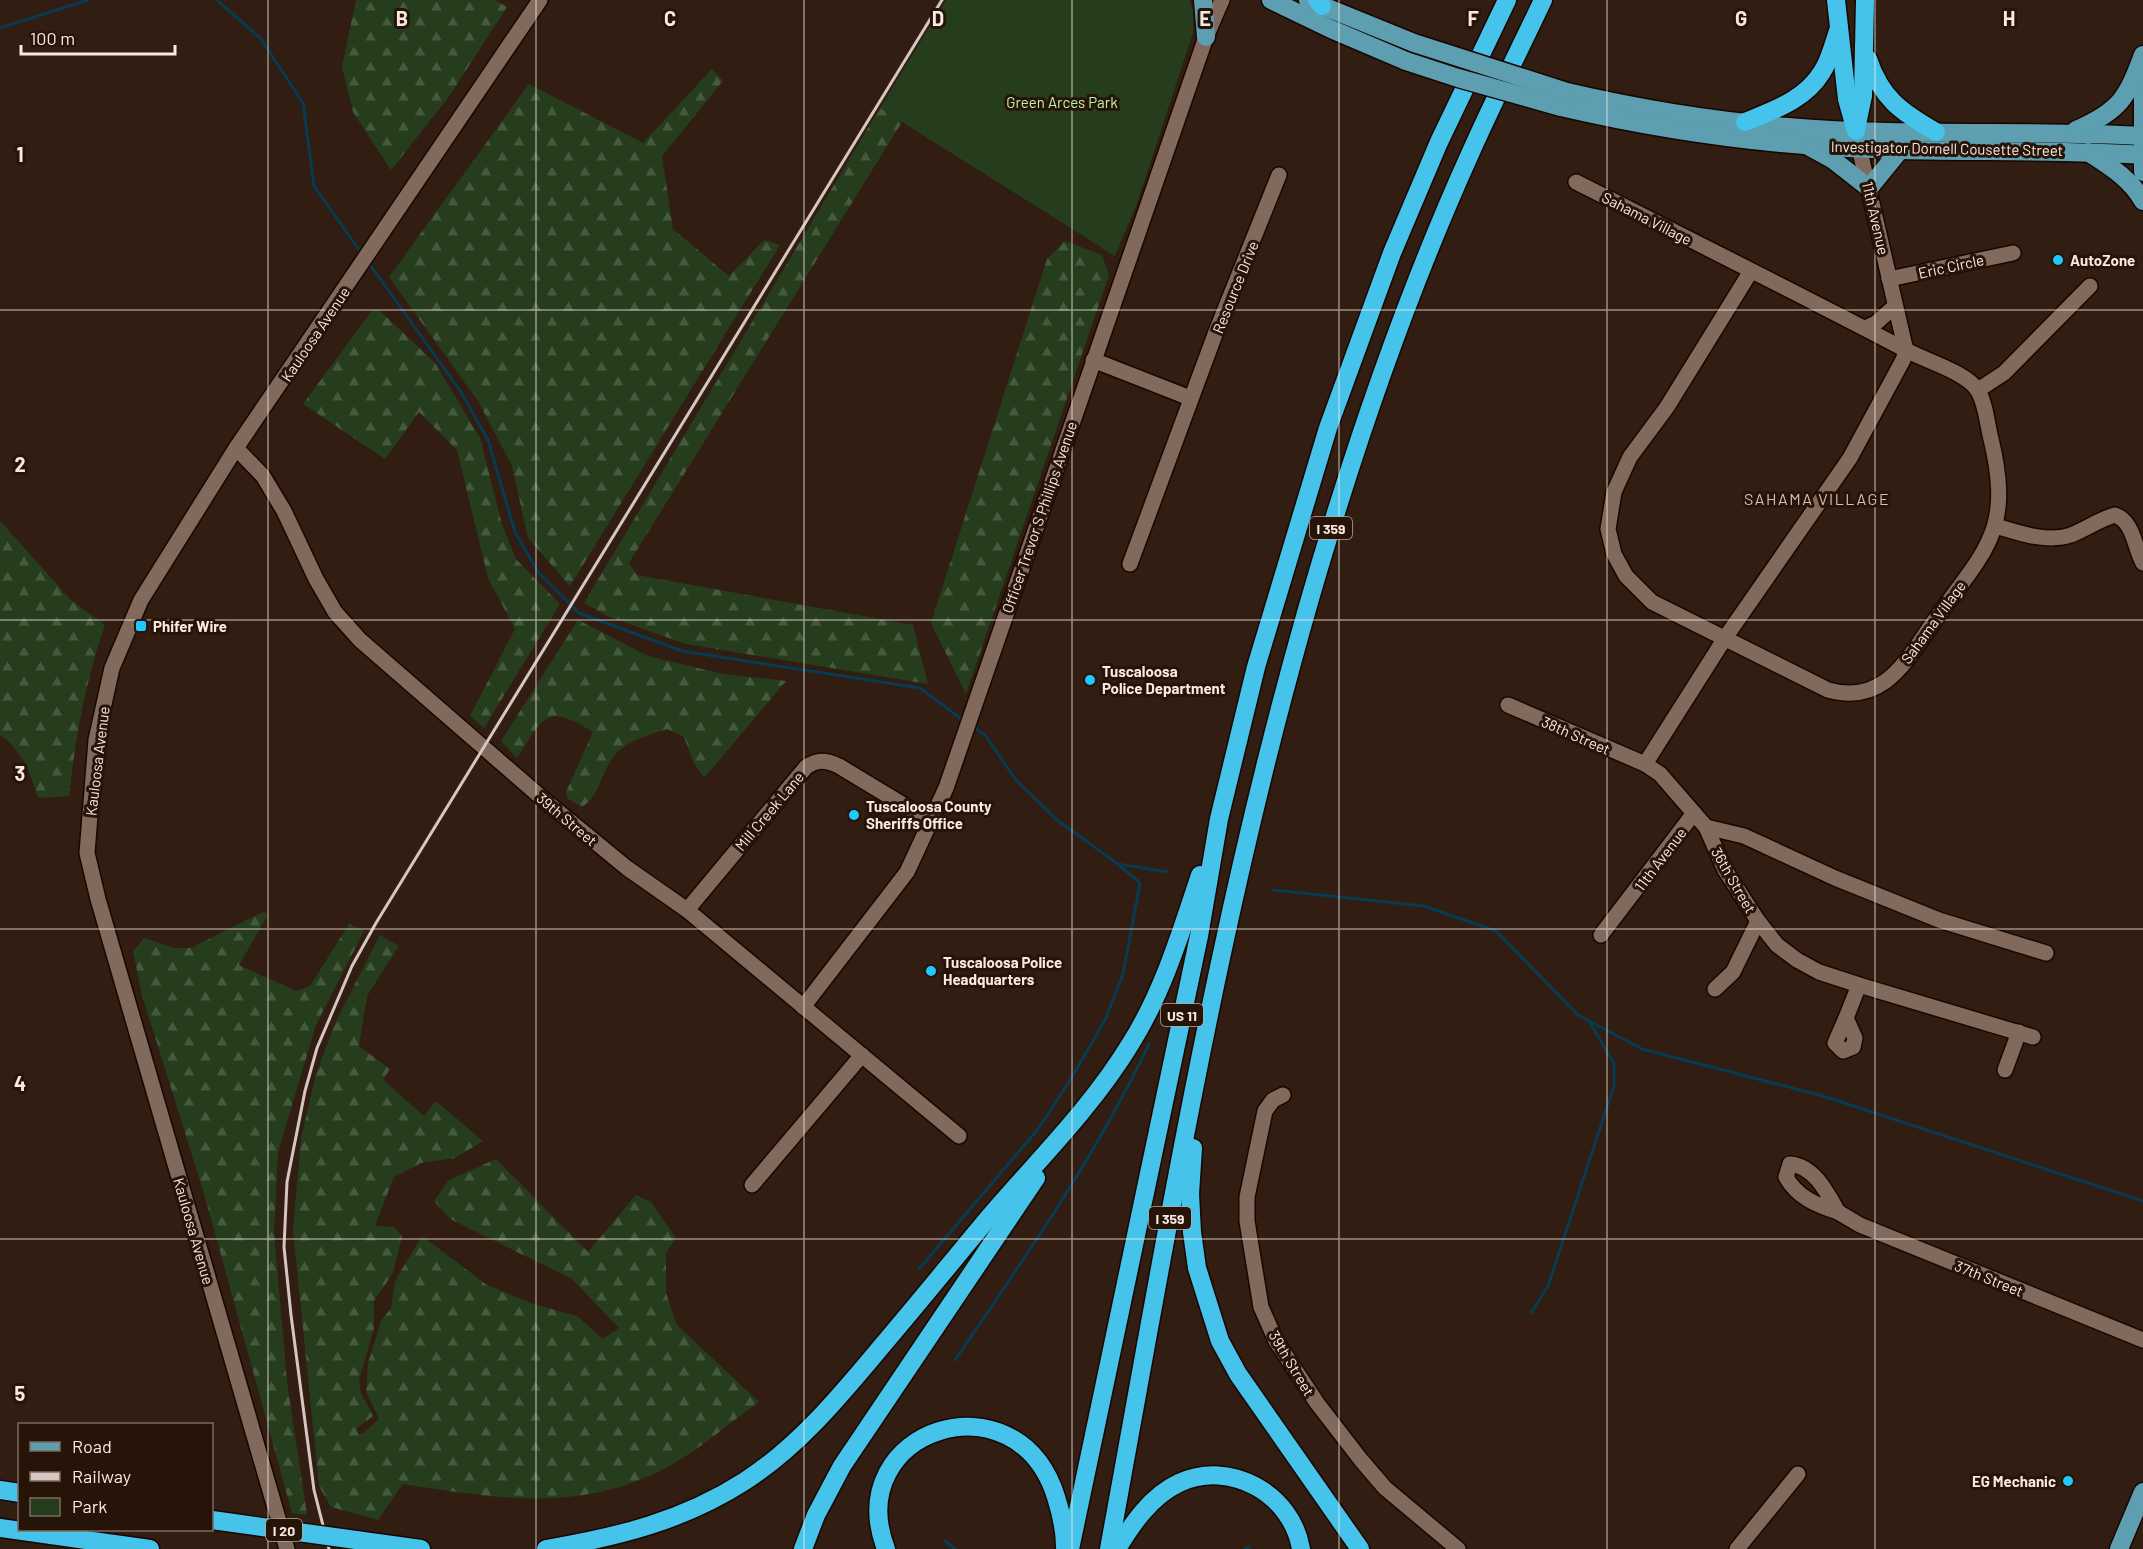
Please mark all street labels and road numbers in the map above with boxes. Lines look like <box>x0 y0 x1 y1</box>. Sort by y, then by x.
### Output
street label: Investigator Dornell Cousette Street <box>1831 137 2063 159</box>
street label: 11th Avenue <box>1859 180 1893 256</box>
street label: Sahama Village <box>1599 188 1695 248</box>
street label: Resource Drive <box>1208 238 1262 336</box>
street label: Eric Circle <box>1916 250 1986 282</box>
street label: Kauloosa Avenue <box>277 283 353 385</box>
street label: Officer Trevor S Phillips Avenue <box>998 419 1080 615</box>
road number: I 359 <box>1310 517 1352 539</box>
street label: Sahama Village <box>1897 577 1969 667</box>
street label: Kauloosa Avenue <box>81 705 113 817</box>
street label: 38th Street <box>1539 712 1613 758</box>
street label: Mill Creek Lane <box>731 768 807 854</box>
street label: 39th Street <box>533 789 601 849</box>
street label: 11th Avenue <box>1630 824 1690 894</box>
street label: 36th Street <box>1708 844 1760 916</box>
road number: US 11 <box>1161 1004 1203 1026</box>
street label: Kauloosa Avenue <box>170 1176 218 1286</box>
road number: I 359 <box>1149 1207 1191 1229</box>
street label: 37th Street <box>1952 1256 2026 1300</box>
street label: 39th Street <box>1265 1327 1319 1399</box>
road number: I 20 <box>266 1519 302 1541</box>

